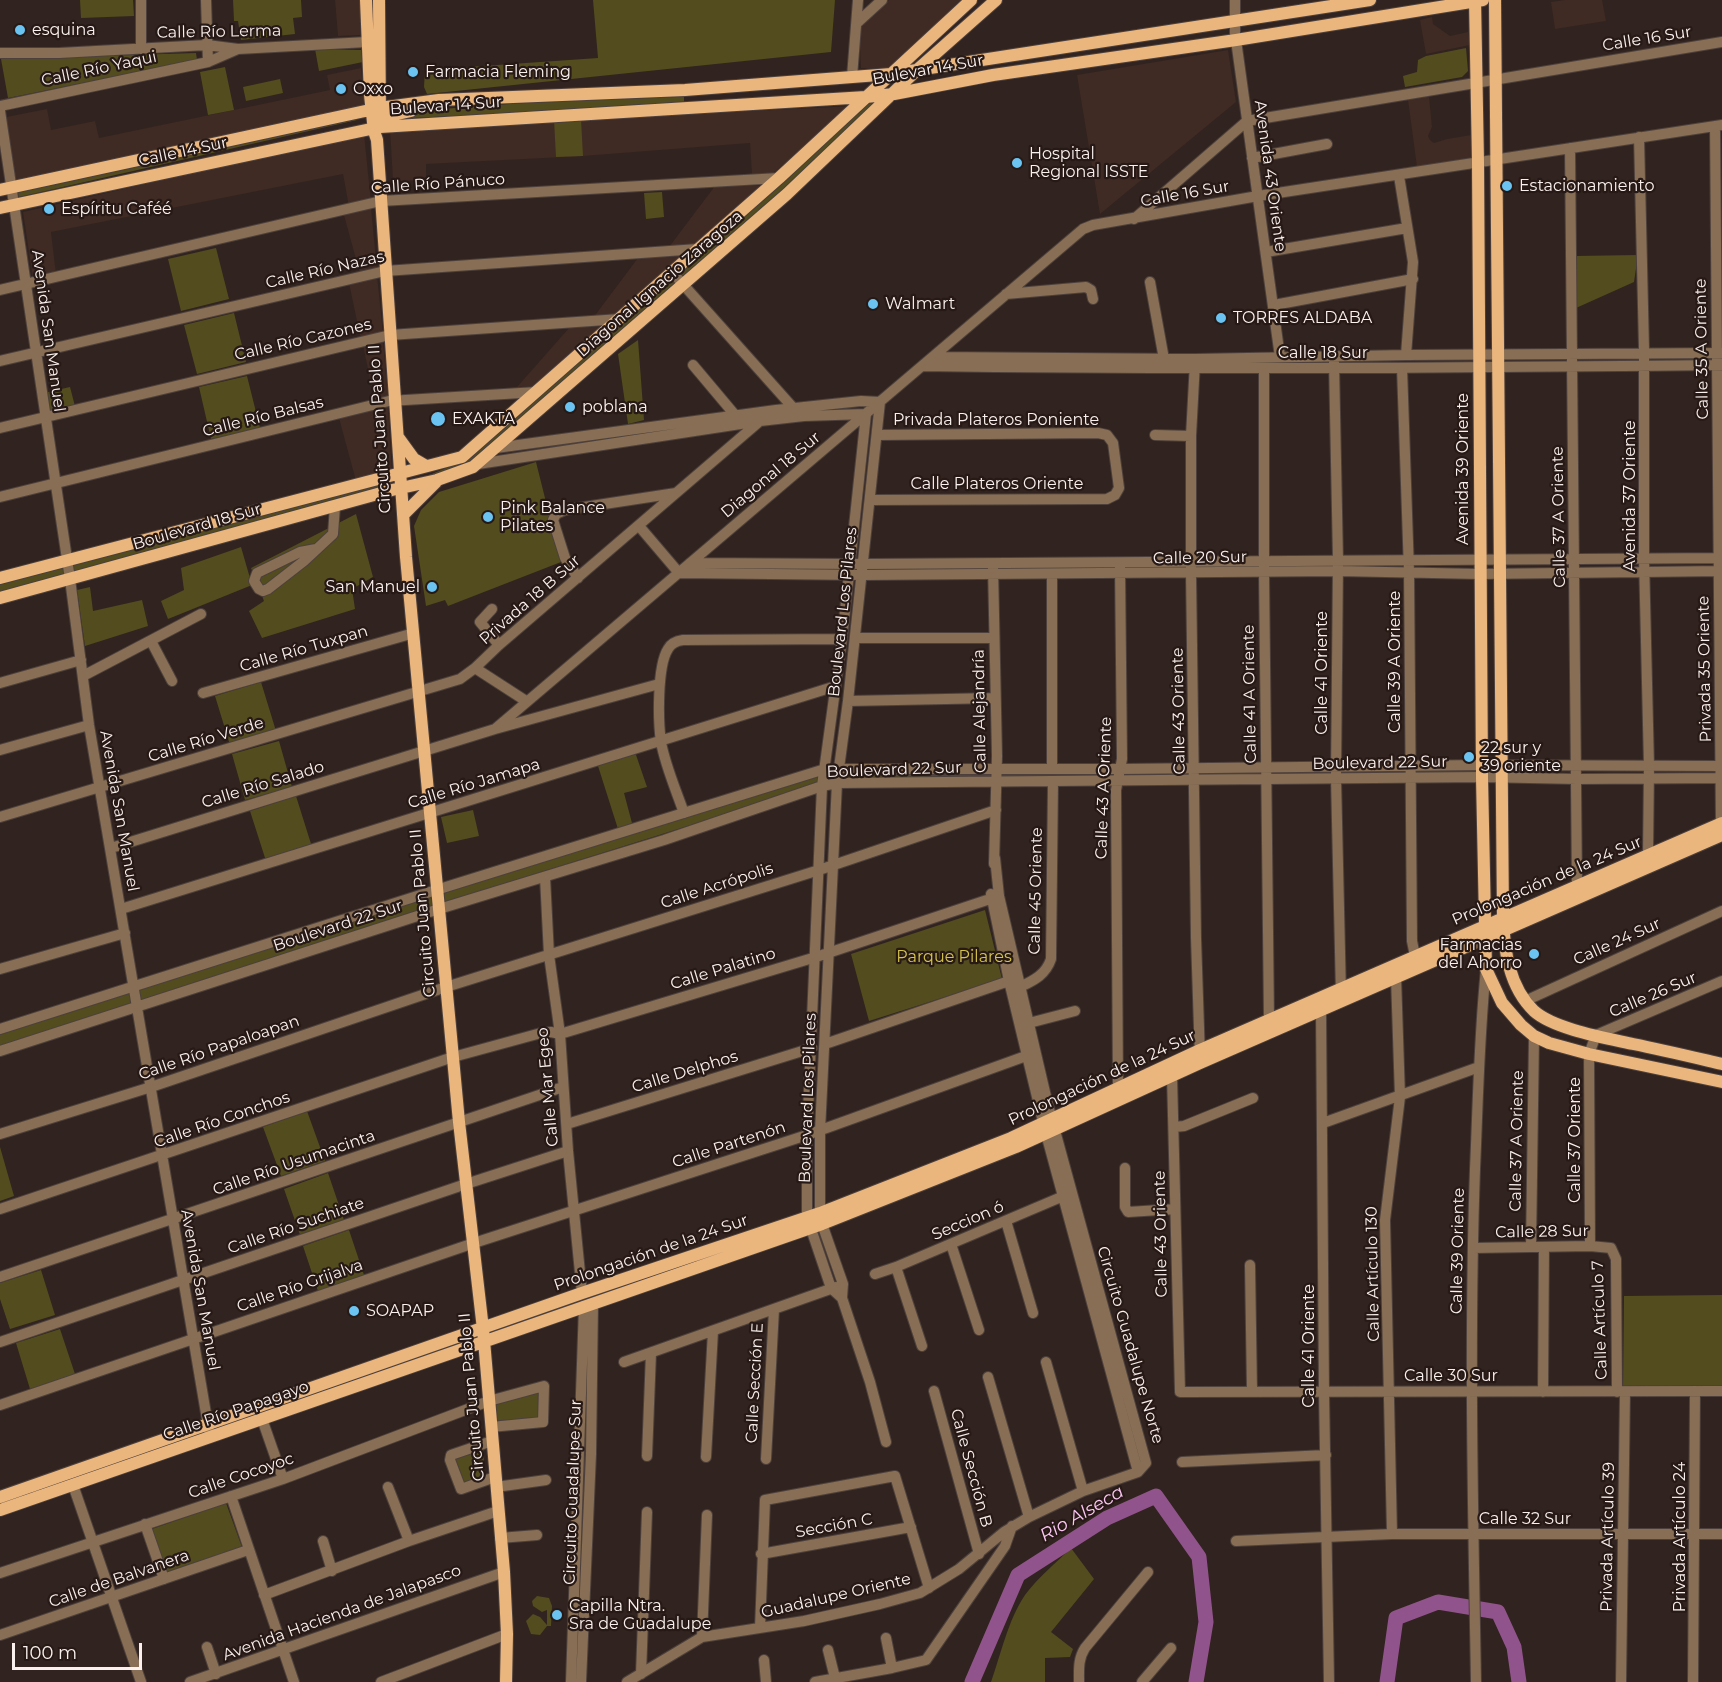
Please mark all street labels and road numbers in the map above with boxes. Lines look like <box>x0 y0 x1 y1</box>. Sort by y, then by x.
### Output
street label: Calle Río Lerma <box>156 21 282 43</box>
street label: Calle 16 Sur <box>1601 22 1693 56</box>
street label: Calle Río Yaqui <box>39 47 159 91</box>
street label: Bulevar 14 Sur <box>871 51 985 89</box>
street label: Bulevar 14 Sur <box>389 92 503 120</box>
street label: Avenida 43 Oriente <box>1250 99 1290 253</box>
street label: Calle 14 Sur <box>137 133 229 171</box>
street label: Calle Río Pánuco <box>370 170 506 198</box>
street label: Calle 16 Sur <box>1139 177 1231 211</box>
street label: Diagonal Ignacio Zaragoza <box>573 207 747 361</box>
street label: Calle Río Nazas <box>264 247 386 293</box>
street label: Avenida San Manuel <box>27 249 69 413</box>
street label: Calle 35 A Oriente <box>1691 278 1713 420</box>
street label: Calle Río Cazones <box>233 315 373 365</box>
street label: Calle 18 Sur <box>1278 343 1368 363</box>
street label: Circuito Juan Pablo II <box>365 344 395 514</box>
street label: Calle Río Balsas <box>200 393 326 441</box>
street label: Avenida 39 Oriente <box>1453 393 1473 545</box>
street label: Privada Plateros Poniente <box>893 410 1099 430</box>
street label: Avenida 37 Oriente <box>1620 420 1640 572</box>
street label: Diagonal 18 Sur <box>717 428 825 522</box>
street label: Calle 37 A Oriente <box>1548 446 1570 588</box>
street label: Calle Plateros Oriente <box>911 474 1083 494</box>
street label: Boulevard 18 Sur <box>130 499 264 555</box>
street label: Boulevard Los Pilares <box>825 526 861 698</box>
street label: Calle 20 Sur <box>1153 548 1247 568</box>
street label: Privada 18 B Sur <box>476 551 584 649</box>
street label: Calle 39 A Oriente <box>1385 591 1405 733</box>
street label: Privada 35 Oriente <box>1694 596 1716 742</box>
street label: Calle 41 Oriente <box>1312 611 1332 735</box>
street label: Calle Río Tuxpan <box>238 622 370 676</box>
street label: Calle 41 A Oriente <box>1239 624 1261 764</box>
street label: Calle 43 Oriente <box>1168 647 1190 775</box>
street label: Calle Alejandría <box>969 649 991 773</box>
street label: Calle Río Verde <box>146 713 266 767</box>
street label: Calle 43 A Oriente <box>1092 716 1116 860</box>
street label: Avenida San Manuel <box>95 729 143 893</box>
street label: Boulevard 22 Sur <box>1312 752 1448 774</box>
street label: Calle Río Jamapa <box>406 755 542 813</box>
street label: Calle Río Salado <box>199 757 327 813</box>
street label: Boulevard 22 Sur <box>826 758 962 782</box>
street label: Calle 45 Oriente <box>1025 827 1047 955</box>
street label: Circuito Juan Pablo II <box>406 828 440 998</box>
street label: Prolongación de la 24 Sur <box>1449 832 1645 930</box>
street label: Calle Acrópolis <box>658 859 776 913</box>
street label: Boulevard 22 Sur <box>271 896 405 956</box>
street label: Calle 24 Sur <box>1570 914 1664 970</box>
street label: Calle Palatino <box>668 944 778 994</box>
street label: Calle 26 Sur <box>1606 968 1700 1022</box>
street label: Calle Río Papaloapan <box>136 1011 302 1085</box>
street label: Boulevard Los Pilares <box>795 1013 821 1183</box>
street label: Prolongación de la 24 Sur <box>1005 1026 1199 1130</box>
street label: Calle Mar Egeo <box>533 1027 563 1147</box>
street label: Calle Delphos <box>630 1047 740 1097</box>
street label: Calle 37 A Oriente <box>1506 1070 1528 1212</box>
street label: Calle 37 Oriente <box>1565 1077 1585 1203</box>
street label: Calle Río Conchos <box>151 1088 293 1152</box>
street label: Calle Partenón <box>670 1118 788 1172</box>
street label: Calle Río Usumacinta <box>210 1126 378 1200</box>
street label: Calle 43 Oriente <box>1150 1170 1172 1298</box>
street label: Calle 39 Oriente <box>1447 1188 1469 1314</box>
street label: Calle Río Suchiate <box>225 1194 367 1258</box>
street label: Seccion ó <box>929 1197 1007 1245</box>
street label: Calle Artículo 130 <box>1362 1206 1384 1342</box>
street label: Avenida San Manuel <box>176 1208 224 1372</box>
street label: Prolongación de la 24 Sur <box>551 1211 751 1295</box>
street label: Calle 28 Sur <box>1495 1222 1589 1242</box>
street label: Circuito Guadalupe Norte <box>1093 1244 1167 1446</box>
street label: Calle Río Grijalva <box>234 1255 366 1317</box>
street label: Calle Artículo 7 <box>1588 1260 1612 1380</box>
street label: Calle 41 Oriente <box>1299 1284 1319 1408</box>
street label: Circuito Juan Pablo II <box>455 1312 489 1482</box>
street label: Calle Sección E <box>742 1322 768 1444</box>
street label: Calle 30 Sur <box>1404 1366 1498 1386</box>
street label: Calle Río Papagayo <box>161 1377 311 1445</box>
street label: Circuito Guadalupe Sur <box>560 1399 586 1585</box>
street label: Calle Sección B <box>946 1407 996 1529</box>
street label: Calle Cocoyoc <box>186 1449 296 1503</box>
street label: Privada Artículo 39 <box>1597 1462 1619 1612</box>
street label: Privada Artículo 24 <box>1670 1462 1690 1612</box>
street label: Calle 32 Sur <box>1479 1509 1571 1529</box>
street label: Sección C <box>794 1510 874 1542</box>
street label: Calle de Balvanera <box>46 1546 192 1612</box>
street label: Avenida Hacienda de Jalapasco <box>220 1561 464 1665</box>
street label: Guadalupe Oriente <box>759 1569 913 1623</box>

